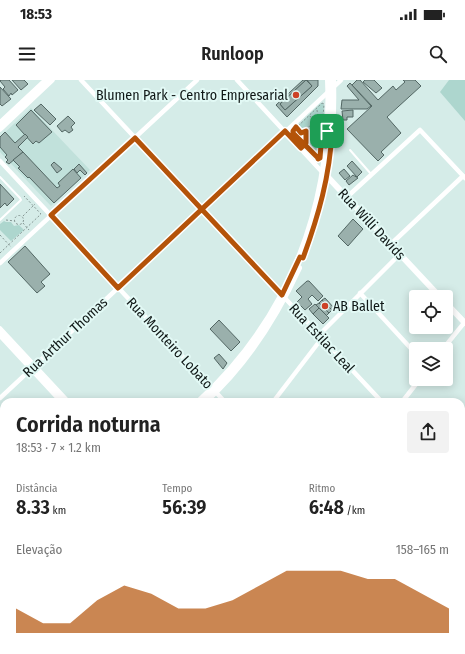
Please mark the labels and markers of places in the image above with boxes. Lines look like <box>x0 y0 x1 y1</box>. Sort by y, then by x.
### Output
place label: Blumen Park - Centro Empresarial <box>96 87 288 104</box>
marker: Blumen Park - Centro Empresarial <box>291 90 301 100</box>
pin <box>310 114 344 148</box>
place label: AB Ballet <box>333 298 385 315</box>
marker: AB Ballet <box>320 301 330 311</box>

